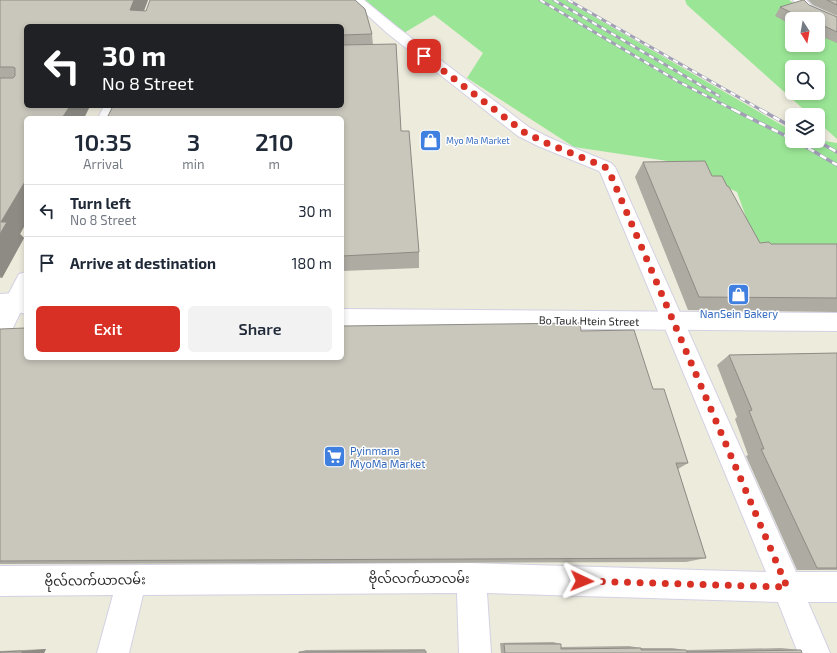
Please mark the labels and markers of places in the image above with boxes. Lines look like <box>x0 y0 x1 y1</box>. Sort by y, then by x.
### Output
pin <box>407 39 441 73</box>
shop icon: Myo Ma Market <box>418 128 444 154</box>
place label: Myo Ma Market <box>446 135 510 146</box>
shop icon: NanSein Bakery <box>726 281 752 307</box>
place label: NanSein Bakery <box>700 307 778 320</box>
supermarket icon: Pyinmana MyoMa Market <box>322 444 348 470</box>
place label: Pyinmana MyoMa Market <box>350 444 425 470</box>

